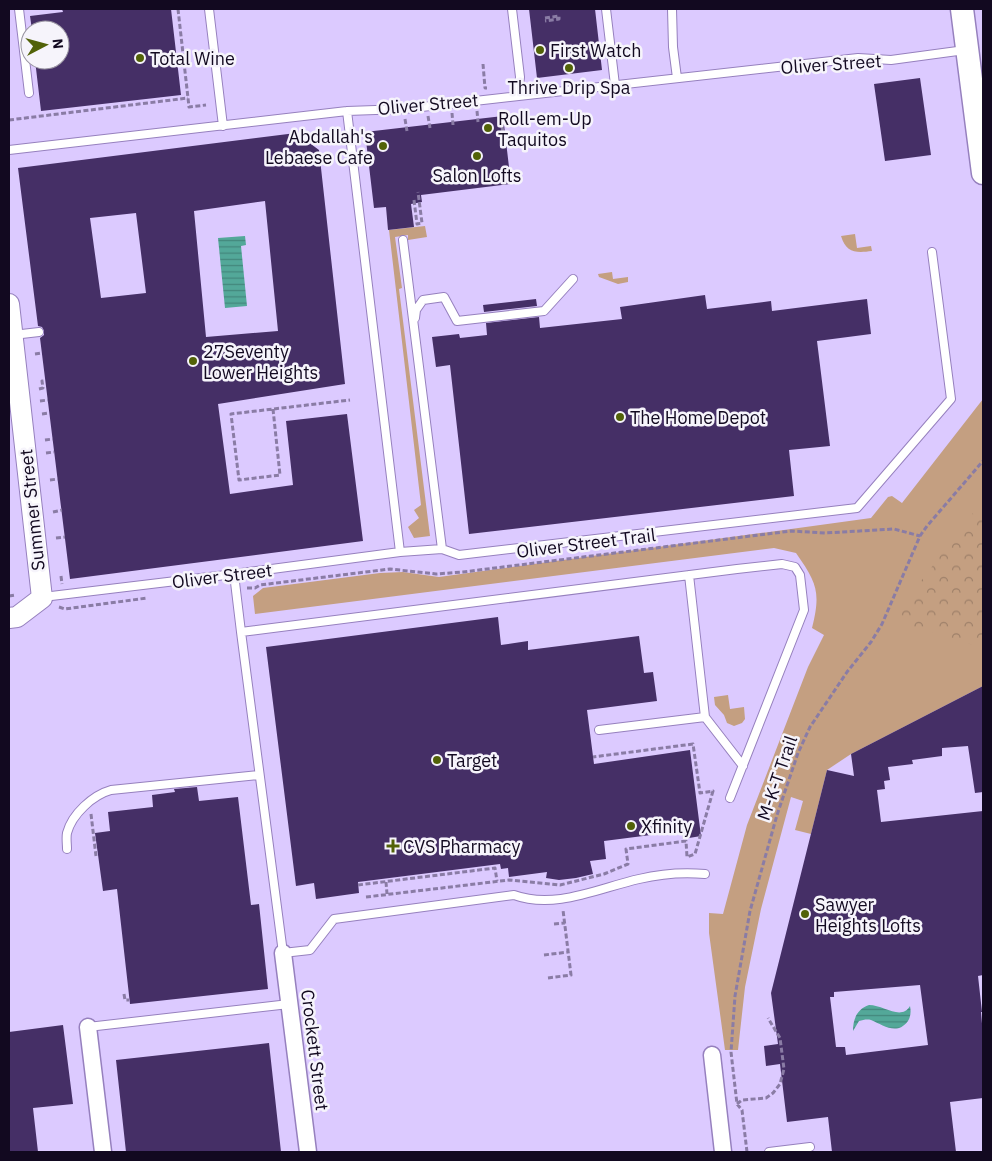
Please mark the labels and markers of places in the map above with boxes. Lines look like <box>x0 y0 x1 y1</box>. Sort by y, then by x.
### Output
place label: First Watch <box>550 39 641 62</box>
marker: First Watch <box>534 44 546 56</box>
place label: Total Wine <box>150 47 235 70</box>
marker: Total Wine <box>134 52 146 64</box>
marker: Thrive Drip Spa <box>563 62 575 74</box>
place label: Thrive Drip Spa <box>508 76 631 99</box>
place label: Roll-em-Up Taquitos <box>498 107 592 151</box>
marker: Roll-em-Up Taquitos <box>482 122 494 134</box>
place label: Abdallah's Lebaese Cafe <box>265 125 373 169</box>
marker: Abdallah's Lebaese Cafe <box>377 140 389 152</box>
marker: Salon Lofts <box>471 150 483 162</box>
place label: Salon Lofts <box>432 164 522 187</box>
place label: 27Seventy Lower Heights <box>203 340 318 384</box>
marker: 27Seventy Lower Heights <box>187 355 199 367</box>
place label: The Home Depot <box>630 406 766 429</box>
marker: The Home Depot <box>614 411 626 423</box>
place label: Target <box>447 749 497 772</box>
marker: Target <box>431 754 443 766</box>
place label: Xfinity <box>641 815 692 838</box>
marker: Xfinity <box>625 820 637 832</box>
place label: CVS Pharmacy <box>403 835 520 858</box>
marker: CVS Pharmacy <box>387 840 399 852</box>
place label: Sawyer Heights Lofts <box>815 893 921 937</box>
marker: Sawyer Heights Lofts <box>799 908 811 920</box>

